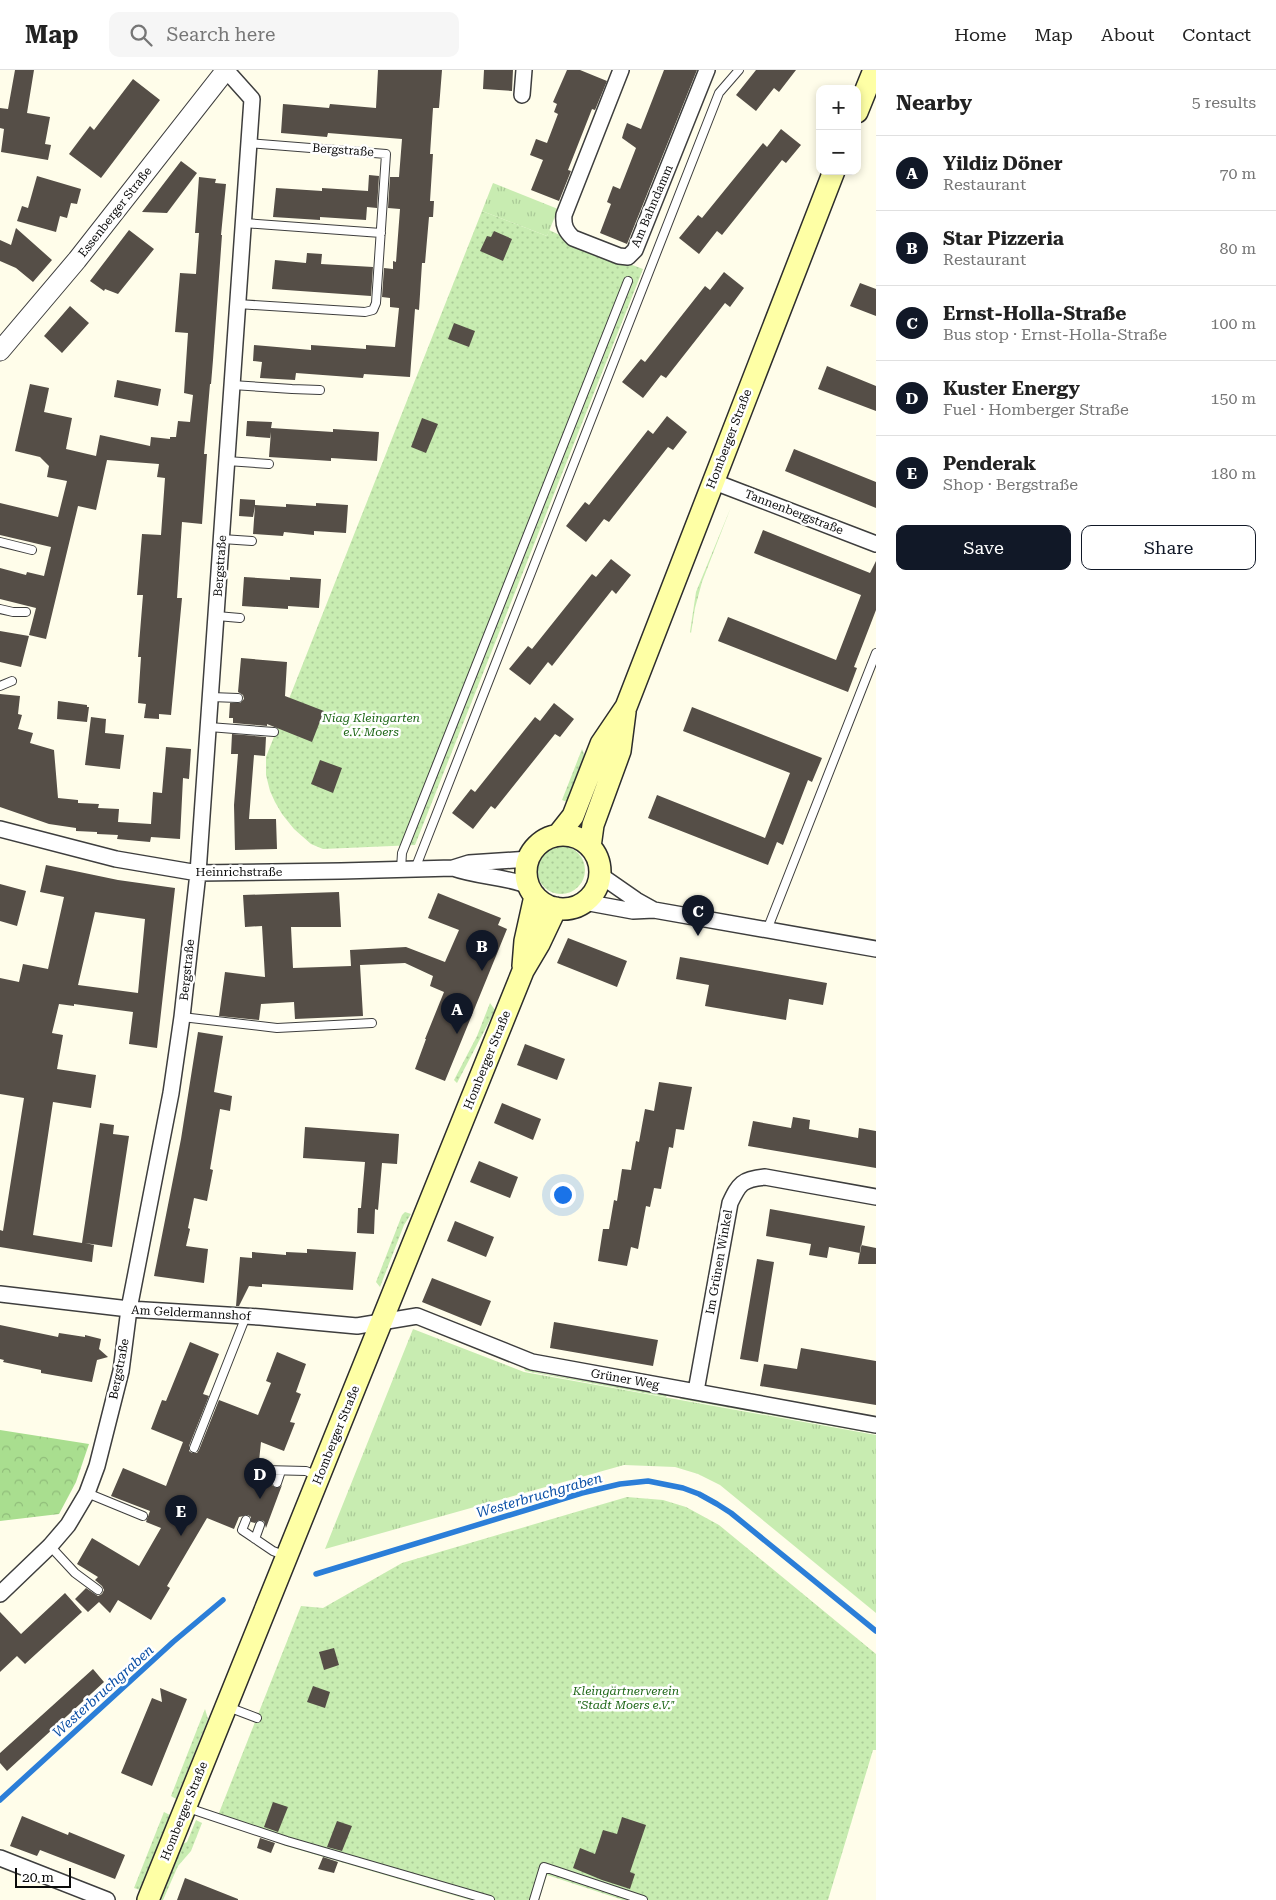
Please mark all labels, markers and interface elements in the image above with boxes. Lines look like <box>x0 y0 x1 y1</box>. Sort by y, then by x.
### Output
search box <box>109 12 459 57</box>
text: Map <box>25 21 79 49</box>
icon: search <box>127 21 155 49</box>
text: Search here <box>167 23 275 46</box>
text: Home <box>954 24 1006 45</box>
text: Map <box>1034 24 1073 45</box>
text: About <box>1101 24 1154 45</box>
text: Contact <box>1182 24 1251 45</box>
map controls <box>816 85 861 175</box>
button: + <box>816 85 861 130</box>
text: Nearby <box>896 91 972 115</box>
text: 5 results <box>1192 93 1256 112</box>
button: − <box>816 130 861 175</box>
street label: Bergstraße <box>312 141 375 159</box>
text: Yildiz Döner <box>943 152 1063 175</box>
street label: Am Bahndamm <box>628 163 676 249</box>
street label: Essenberger Straße <box>75 164 155 260</box>
text: A <box>906 164 918 183</box>
text: 70 m <box>1219 164 1256 183</box>
text: Restaurant <box>943 175 1026 194</box>
text: Star Pizzeria <box>943 227 1064 250</box>
text: B <box>906 239 918 258</box>
text: 80 m <box>1219 239 1256 258</box>
text: Restaurant <box>943 250 1026 269</box>
text: Ernst-Holla-Straße <box>943 302 1126 325</box>
text: C <box>906 314 918 333</box>
text: 100 m <box>1210 314 1256 333</box>
text: Bus stop · Ernst-Holla-Straße <box>943 325 1167 344</box>
text: Kuster Energy <box>943 377 1080 400</box>
street label: Homberger Straße <box>704 387 755 491</box>
text: D <box>906 389 918 408</box>
text: 150 m <box>1210 389 1256 408</box>
text: Fuel · Homberger Straße <box>943 400 1129 419</box>
text: Penderak <box>943 452 1036 475</box>
text: E <box>907 464 917 483</box>
text: 180 m <box>1210 464 1256 483</box>
text: Shop · Bergstraße <box>943 475 1078 494</box>
street label: Tannenbergstraße <box>743 487 846 537</box>
button: Save <box>896 525 1071 570</box>
button: Share <box>1081 525 1256 570</box>
street label: Bergstraße <box>211 534 229 597</box>
park label: Niag Kleingarten e.V. Moers <box>321 711 420 739</box>
street label: Heinrichstraße <box>196 865 283 879</box>
pin: C <box>682 895 714 936</box>
pin: B <box>466 930 498 971</box>
street label: Bergstraße <box>177 938 197 1001</box>
pin: A <box>441 993 473 1034</box>
street label: Homberger Straße <box>461 1008 513 1112</box>
your location <box>550 1182 576 1208</box>
street label: Im Grünen Winkel <box>703 1208 735 1316</box>
street label: Am Geldermannshof <box>131 1303 251 1323</box>
street label: Bergstraße <box>106 1337 132 1401</box>
street label: Grüner Weg <box>590 1366 660 1392</box>
street label: Homberger Straße <box>310 1383 362 1487</box>
pin: D <box>244 1458 276 1499</box>
water label: Westerbruchgraben <box>474 1469 604 1521</box>
pin: E <box>165 1495 197 1536</box>
water label: Westerbruchgraben <box>49 1641 157 1741</box>
park label: Kleingärtnerverein "Stadt Moers e.V." <box>572 1684 679 1712</box>
street label: Homberger Straße <box>158 1759 210 1863</box>
scale bar <box>15 1865 71 1888</box>
text: 20 m <box>22 1869 54 1885</box>

